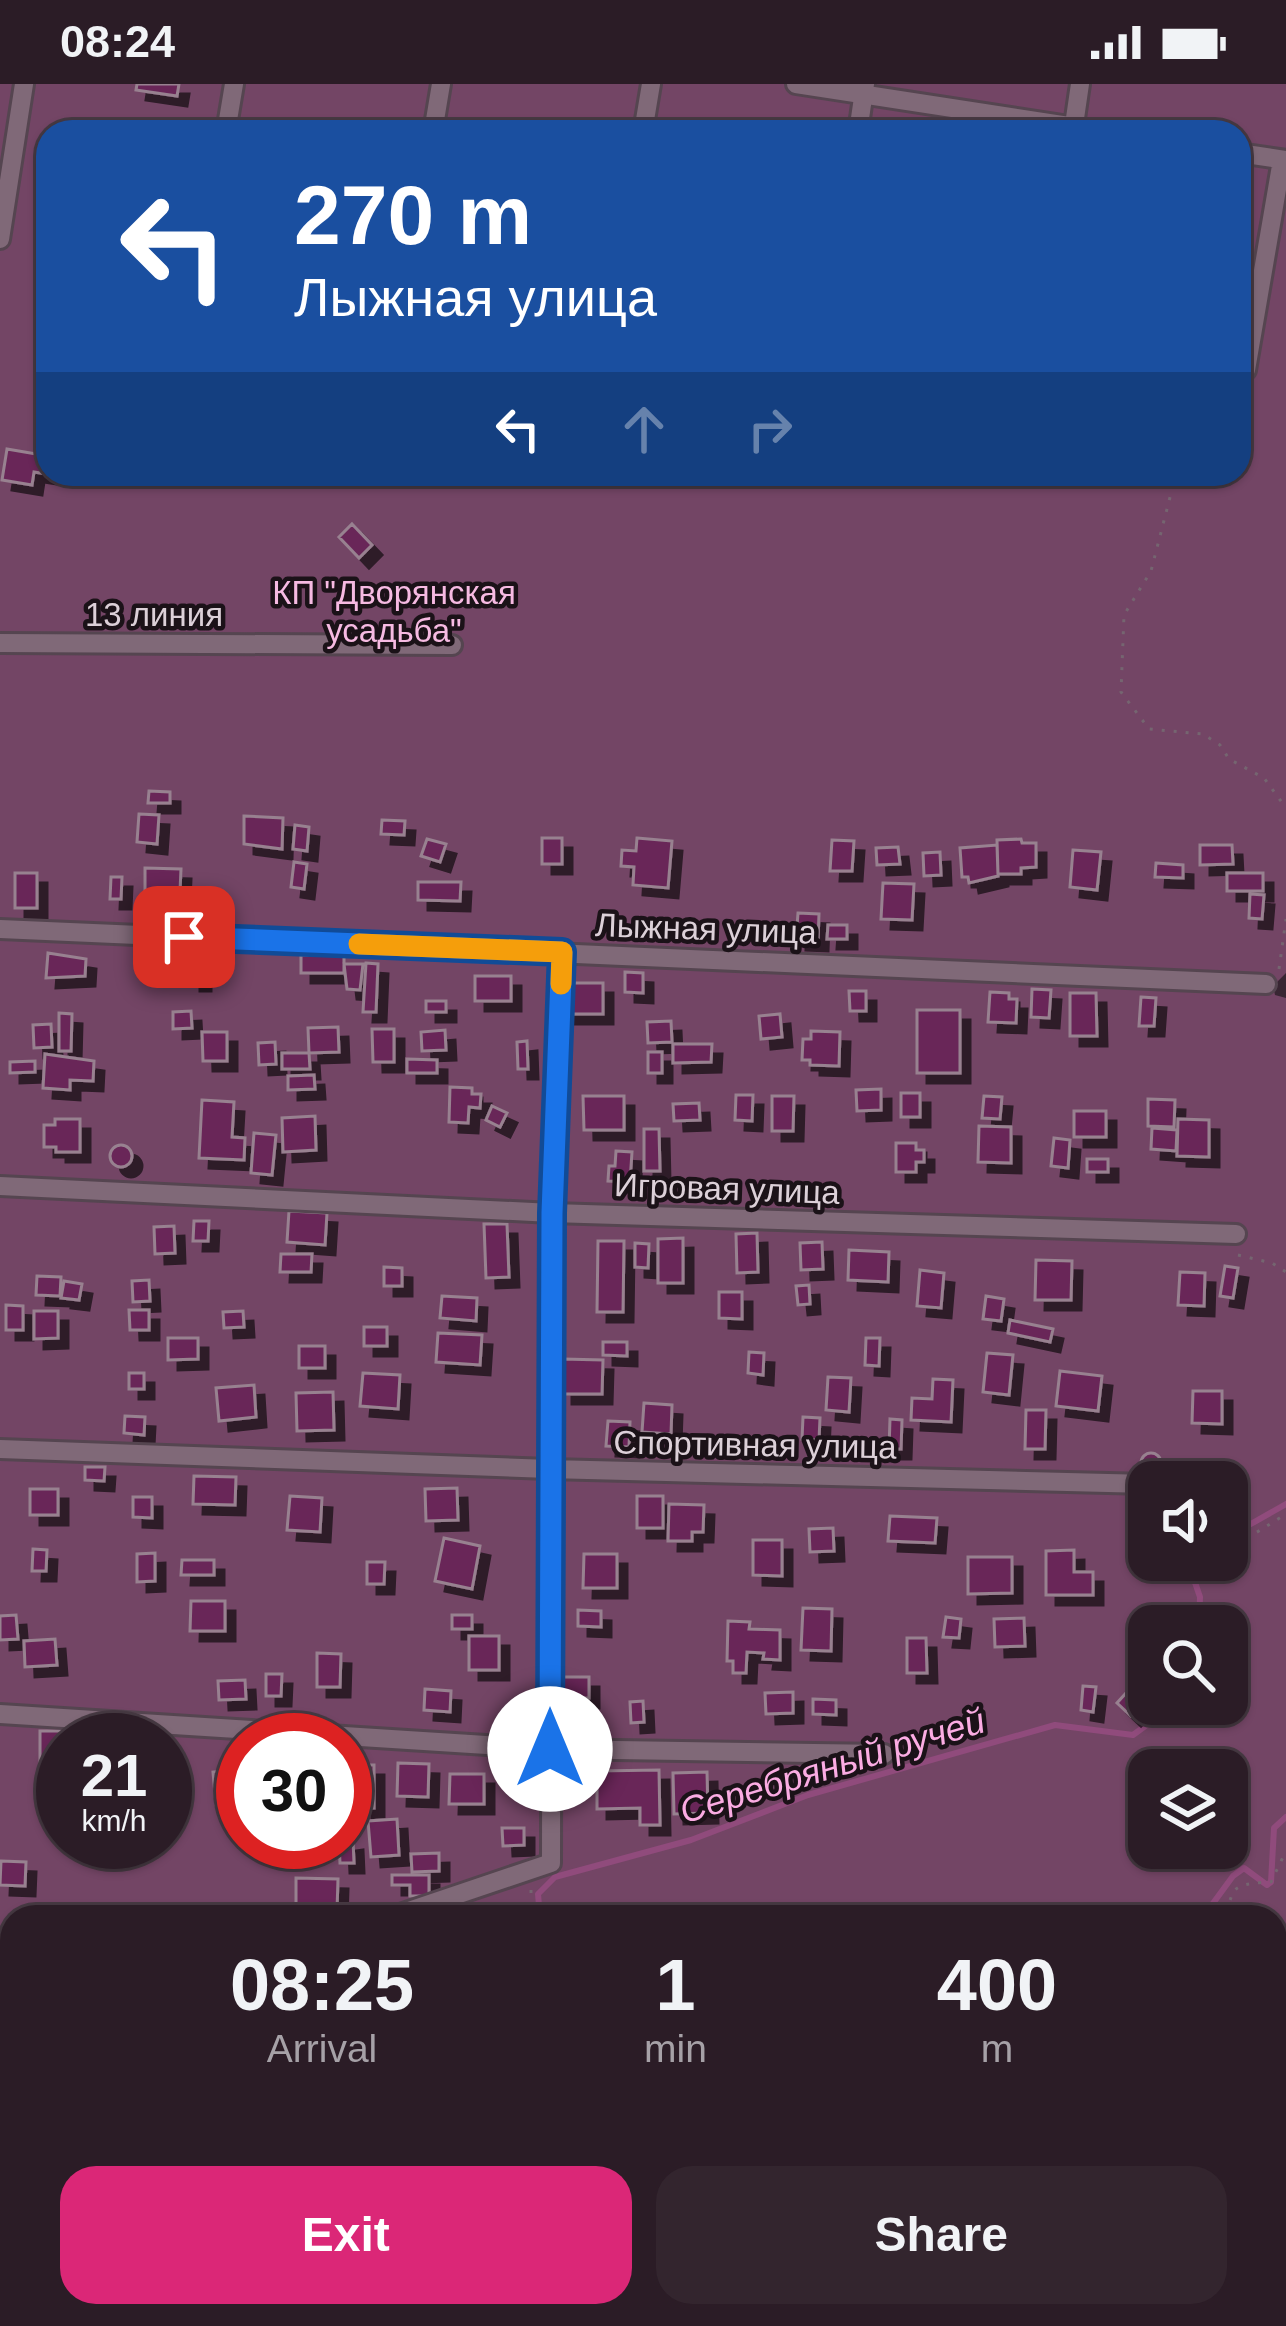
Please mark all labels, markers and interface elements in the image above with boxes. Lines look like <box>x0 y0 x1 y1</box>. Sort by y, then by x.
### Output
text: 08:24 <box>60 16 175 67</box>
icon: left <box>96 168 252 324</box>
text: 270 m <box>294 168 532 262</box>
text: Лыжная улица <box>294 267 657 327</box>
icon: left <box>485 396 551 462</box>
icon: ahead <box>611 396 677 462</box>
icon: right <box>737 396 803 462</box>
park label: КП "Дворянская усадьба" <box>272 574 516 649</box>
street label: 13 линия <box>85 596 223 633</box>
pin <box>133 886 235 988</box>
icon: arrive <box>151 904 217 970</box>
street label: Лыжная улица <box>595 906 818 951</box>
street label: Игровая улица <box>614 1166 841 1211</box>
street label: Спортивная улица <box>613 1424 897 1465</box>
map controls <box>1128 1461 1248 1869</box>
button: sound <box>1128 1461 1248 1581</box>
button: search <box>1128 1605 1248 1725</box>
position arrow <box>487 1686 613 1812</box>
water label: Серебряный ручей <box>675 1700 990 1831</box>
speed limit sign: 30 <box>216 1713 372 1869</box>
text: 21 <box>81 1742 147 1809</box>
button: layers <box>1128 1749 1248 1869</box>
text: km/h <box>81 1804 147 1837</box>
text: 08:25 <box>230 1945 414 2025</box>
text: 1 <box>655 1945 696 2025</box>
text: 400 <box>937 1945 1057 2025</box>
text: Arrival <box>267 2027 377 2070</box>
text: min <box>644 2027 707 2070</box>
text: m <box>981 2027 1013 2070</box>
button: Exit <box>60 2166 632 2304</box>
button: Share <box>656 2166 1227 2304</box>

